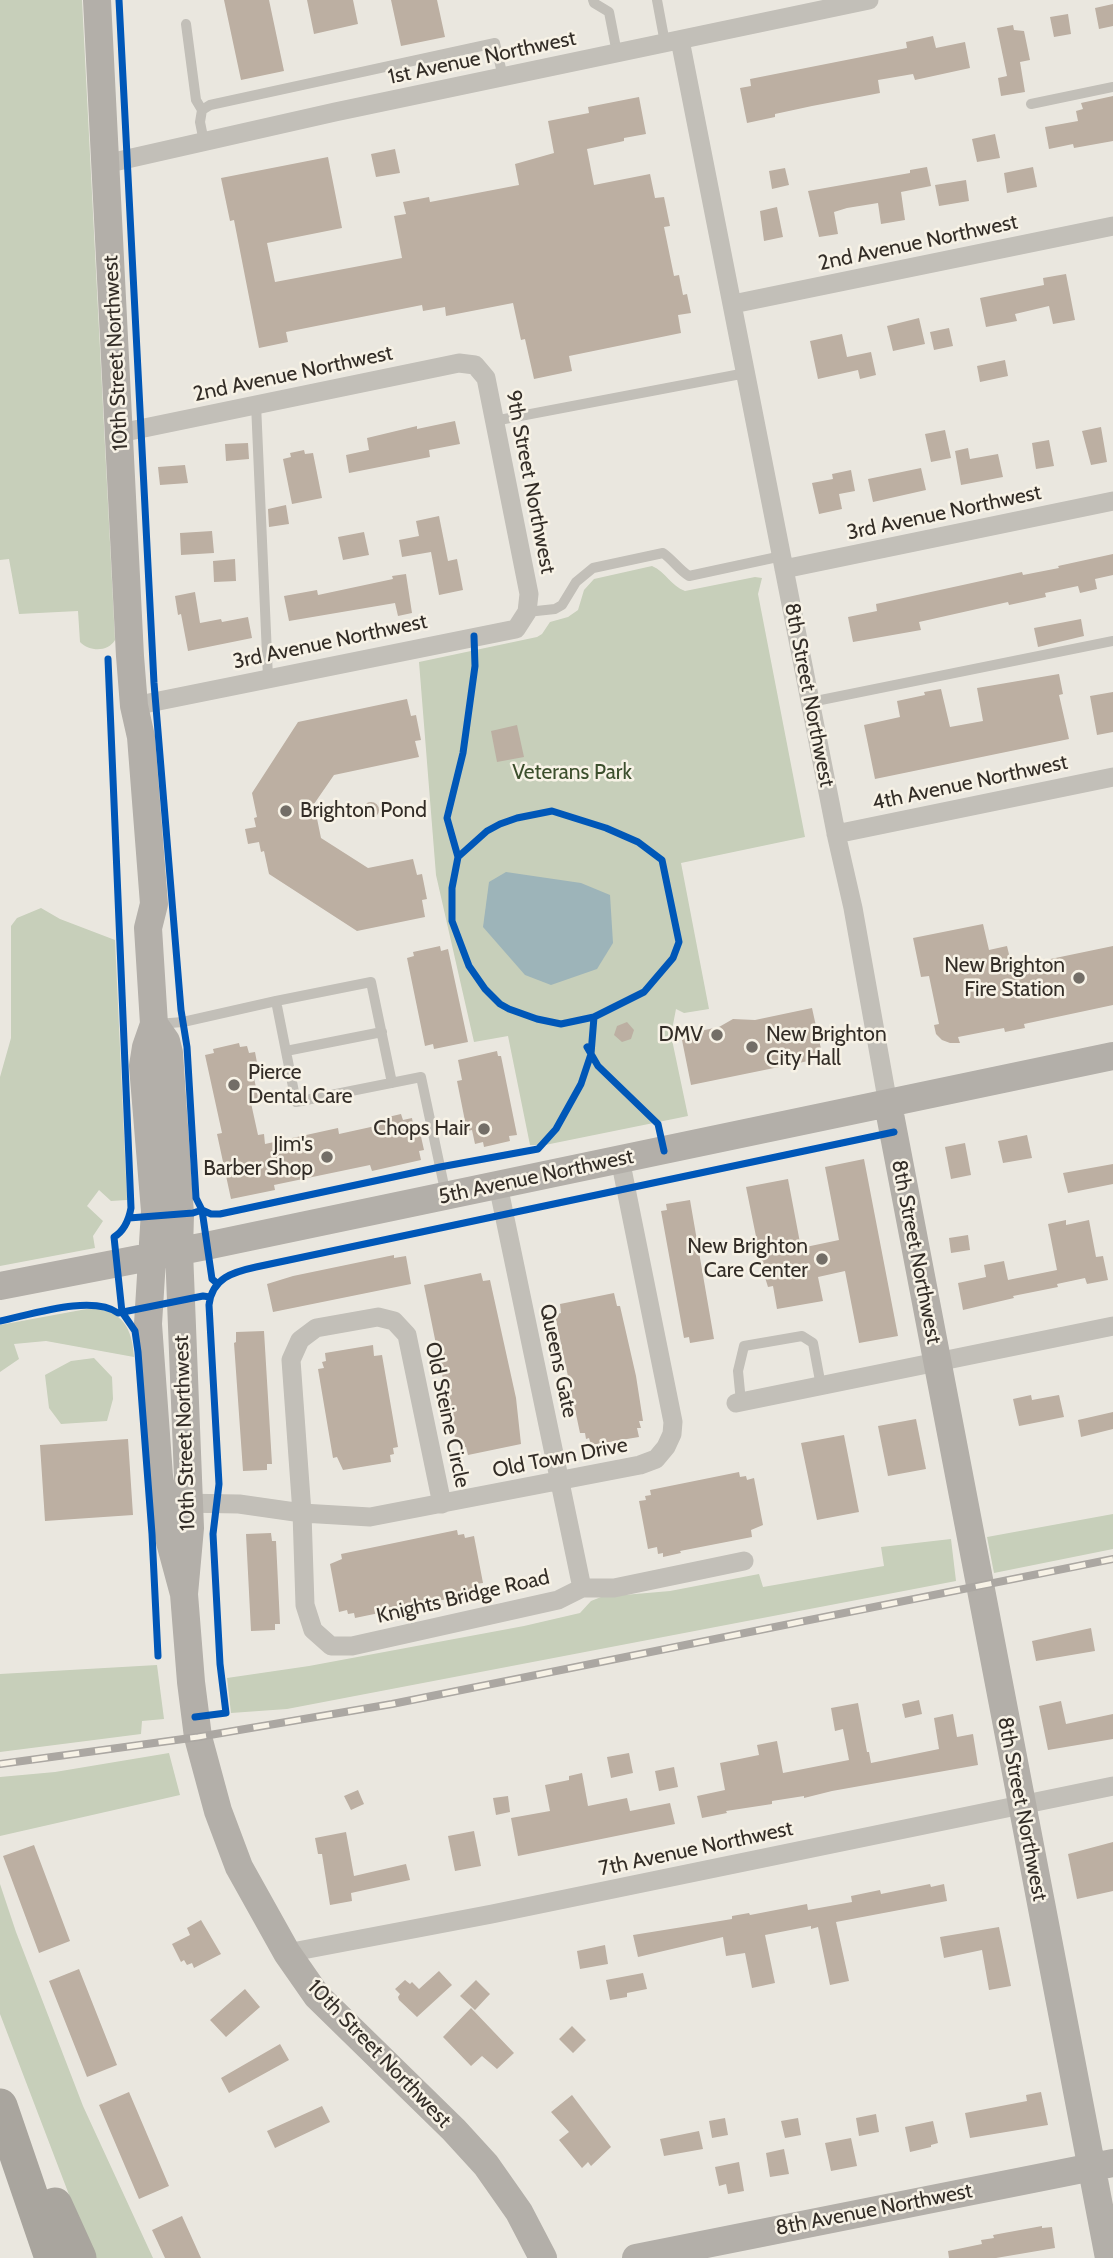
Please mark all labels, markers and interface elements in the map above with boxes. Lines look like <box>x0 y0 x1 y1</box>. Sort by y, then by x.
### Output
street label: 1st Avenue Northwest <box>386 26 578 90</box>
street label: 2nd Avenue Northwest <box>816 210 1020 276</box>
street label: 10th Street Northwest <box>98 254 134 452</box>
street label: 2nd Avenue Northwest <box>191 341 395 407</box>
street label: 9th Street Northwest <box>500 388 560 576</box>
street label: 3rd Avenue Northwest <box>845 480 1043 546</box>
street label: 8th Street Northwest <box>779 601 839 789</box>
street label: 3rd Avenue Northwest <box>231 609 429 675</box>
street label: 4th Avenue Northwest <box>870 750 1070 816</box>
park label: Veterans Park <box>512 760 632 786</box>
place label: Brighton Pond <box>300 798 427 824</box>
marker: Brighton Pond <box>278 803 294 819</box>
place label: New Brighton Fire Station <box>944 953 1065 1003</box>
marker: New Brighton Fire Station <box>1071 970 1087 986</box>
place label: DMV <box>658 1022 703 1048</box>
place label: New Brighton City Hall <box>766 1022 887 1072</box>
marker: DMV <box>709 1027 725 1043</box>
marker: New Brighton City Hall <box>744 1039 760 1055</box>
place label: Pierce Dental Care <box>248 1060 352 1110</box>
marker: Pierce Dental Care <box>226 1077 242 1093</box>
place label: Chops Hair <box>373 1116 470 1142</box>
marker: Chops Hair <box>476 1121 492 1137</box>
place label: Jim's Barber Shop <box>203 1132 313 1182</box>
street label: 5th Avenue Northwest <box>436 1144 636 1210</box>
marker: Jim's Barber Shop <box>319 1149 335 1165</box>
street label: 8th Street Northwest <box>886 1158 946 1346</box>
place label: New Brighton Care Center <box>687 1234 808 1284</box>
marker: New Brighton Care Center <box>814 1251 830 1267</box>
street label: Queens Gate <box>534 1302 582 1420</box>
street label: 10th Street Northwest <box>169 1335 201 1531</box>
street label: Old Steine Circle <box>419 1340 475 1490</box>
street label: Old Town Drive <box>490 1433 630 1483</box>
street label: Knights Bridge Road <box>374 1565 552 1629</box>
street label: 8th Street Northwest <box>992 1715 1052 1903</box>
street label: 7th Avenue Northwest <box>597 1816 795 1882</box>
street label: 10th Street Northwest <box>302 1975 456 2133</box>
street label: 8th Avenue Northwest <box>774 2179 974 2241</box>

